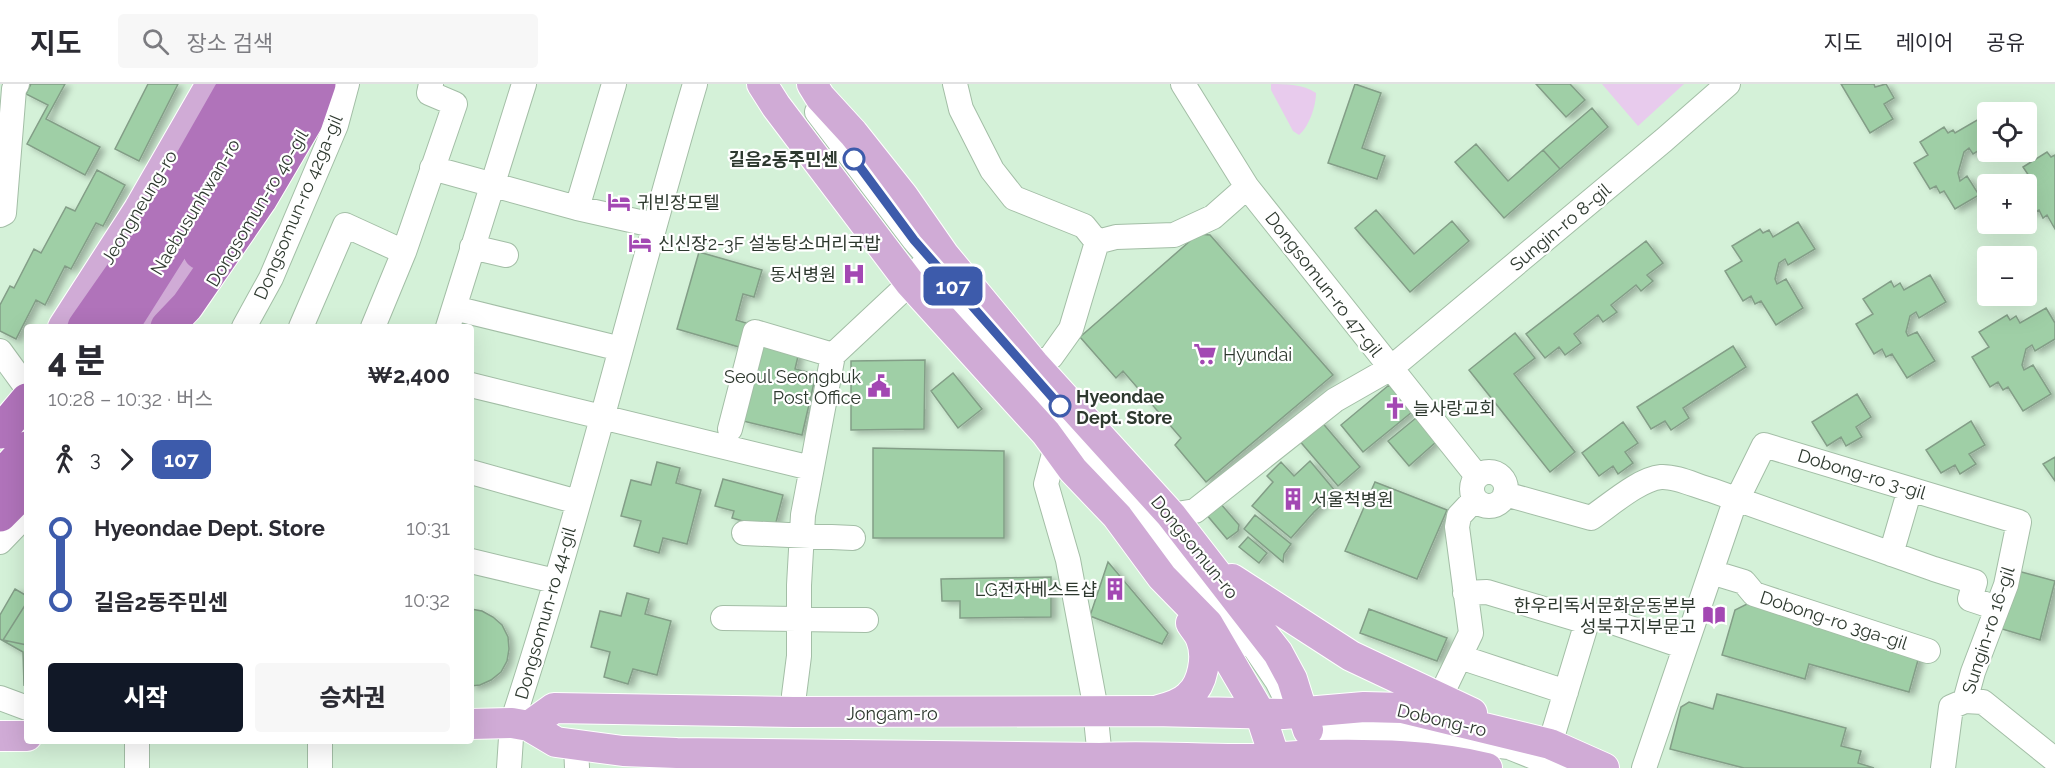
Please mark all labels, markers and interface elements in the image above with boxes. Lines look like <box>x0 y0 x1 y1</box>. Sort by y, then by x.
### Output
search box <box>118 14 538 68</box>
icon: search <box>139 25 172 58</box>
text: 지도 <box>30 27 82 60</box>
text: 장소 검색 <box>187 30 273 56</box>
text: 지도 <box>1824 30 1862 55</box>
text: 레이어 <box>1895 30 1953 55</box>
text: 공유 <box>1986 30 2025 55</box>
map controls <box>1977 102 2037 306</box>
button: locate <box>1977 102 2037 162</box>
street label: Dongsomun-ro 42ga-gil <box>249 111 347 303</box>
street label: Dongsomun-ro 40-gil <box>202 126 312 290</box>
street label: Naebusunhwan-ro <box>146 135 244 279</box>
street label: Jeongneung-ro <box>97 146 181 268</box>
marker: 길음2동주민센 <box>843 148 865 170</box>
place label: 길음2동주민센 <box>728 149 838 170</box>
button: + <box>1977 174 2037 234</box>
street label: Sungin-ro 8-gil <box>1505 179 1615 275</box>
hotel icon: 귀빈장모텔 <box>606 189 632 215</box>
place label: 귀빈장모텔 <box>637 192 720 213</box>
street label: Dongsomun-ro 47-gil <box>1261 208 1387 361</box>
hotel icon: 신신장2-3F 설농탕소머리국밥 <box>627 230 653 256</box>
place label: 신신장2-3F 설농탕소머리국밥 <box>658 233 881 254</box>
button: − <box>1977 246 2037 306</box>
hospital icon: 동서병원 <box>841 261 867 287</box>
place label: 동서병원 <box>770 264 836 285</box>
line badge: 107 <box>918 266 988 306</box>
text: 107 <box>935 274 971 299</box>
text: 4 분 <box>48 341 105 380</box>
supermarket icon: Hyundai <box>1192 341 1218 367</box>
place label: Hyundai <box>1223 344 1292 365</box>
text: ₩2,400 <box>368 362 450 388</box>
place label: Seoul Seongbuk Post Office <box>724 366 861 408</box>
public building icon: Seoul Seongbuk Post Office <box>866 373 892 399</box>
place label: Hyeondae Dept. Store <box>1076 386 1173 428</box>
text: 10:28 – 10:32 · 버스 <box>48 387 213 411</box>
marker: Hyeondae Dept. Store <box>1049 395 1071 417</box>
church icon: 늘사랑교회 <box>1382 395 1408 421</box>
place label: 늘사랑교회 <box>1413 398 1496 419</box>
icon: walk <box>48 443 81 476</box>
icon: forward <box>110 443 143 476</box>
street label: Dobong-ro 3-gil <box>1795 445 1929 504</box>
text: 3 <box>90 447 101 471</box>
text: 107 <box>164 447 199 472</box>
building icon: 서울척병원 <box>1280 486 1306 512</box>
place label: 서울척병원 <box>1311 489 1394 510</box>
street label: Dongsomun-ro <box>1147 491 1243 603</box>
text: Hyeondae Dept. Store <box>94 515 325 541</box>
text: 10:31 <box>406 516 450 540</box>
street label: Dongsomun-ro 44-gil <box>510 524 580 702</box>
street label: Sungin-ro 16-gil <box>1958 564 2019 696</box>
building icon: LG전자베스트샵 <box>1102 576 1128 602</box>
place label: LG전자베스트샵 <box>975 579 1097 600</box>
street label: Dobong-ro 3ga-gil <box>1758 586 1911 654</box>
text: 10:32 <box>404 588 450 612</box>
text: 길음2동주민센 <box>94 589 228 615</box>
place label: 한우리독서문화운동본부 성북구지부문고 <box>1514 595 1696 637</box>
library icon: 한우리독서문화운동본부 성북구지부문고 <box>1701 602 1727 628</box>
button: 시작 <box>48 663 243 732</box>
button: 승차권 <box>255 663 450 732</box>
street label: Dobong-ro <box>1395 699 1489 741</box>
street label: Jongam-ro <box>846 703 938 724</box>

